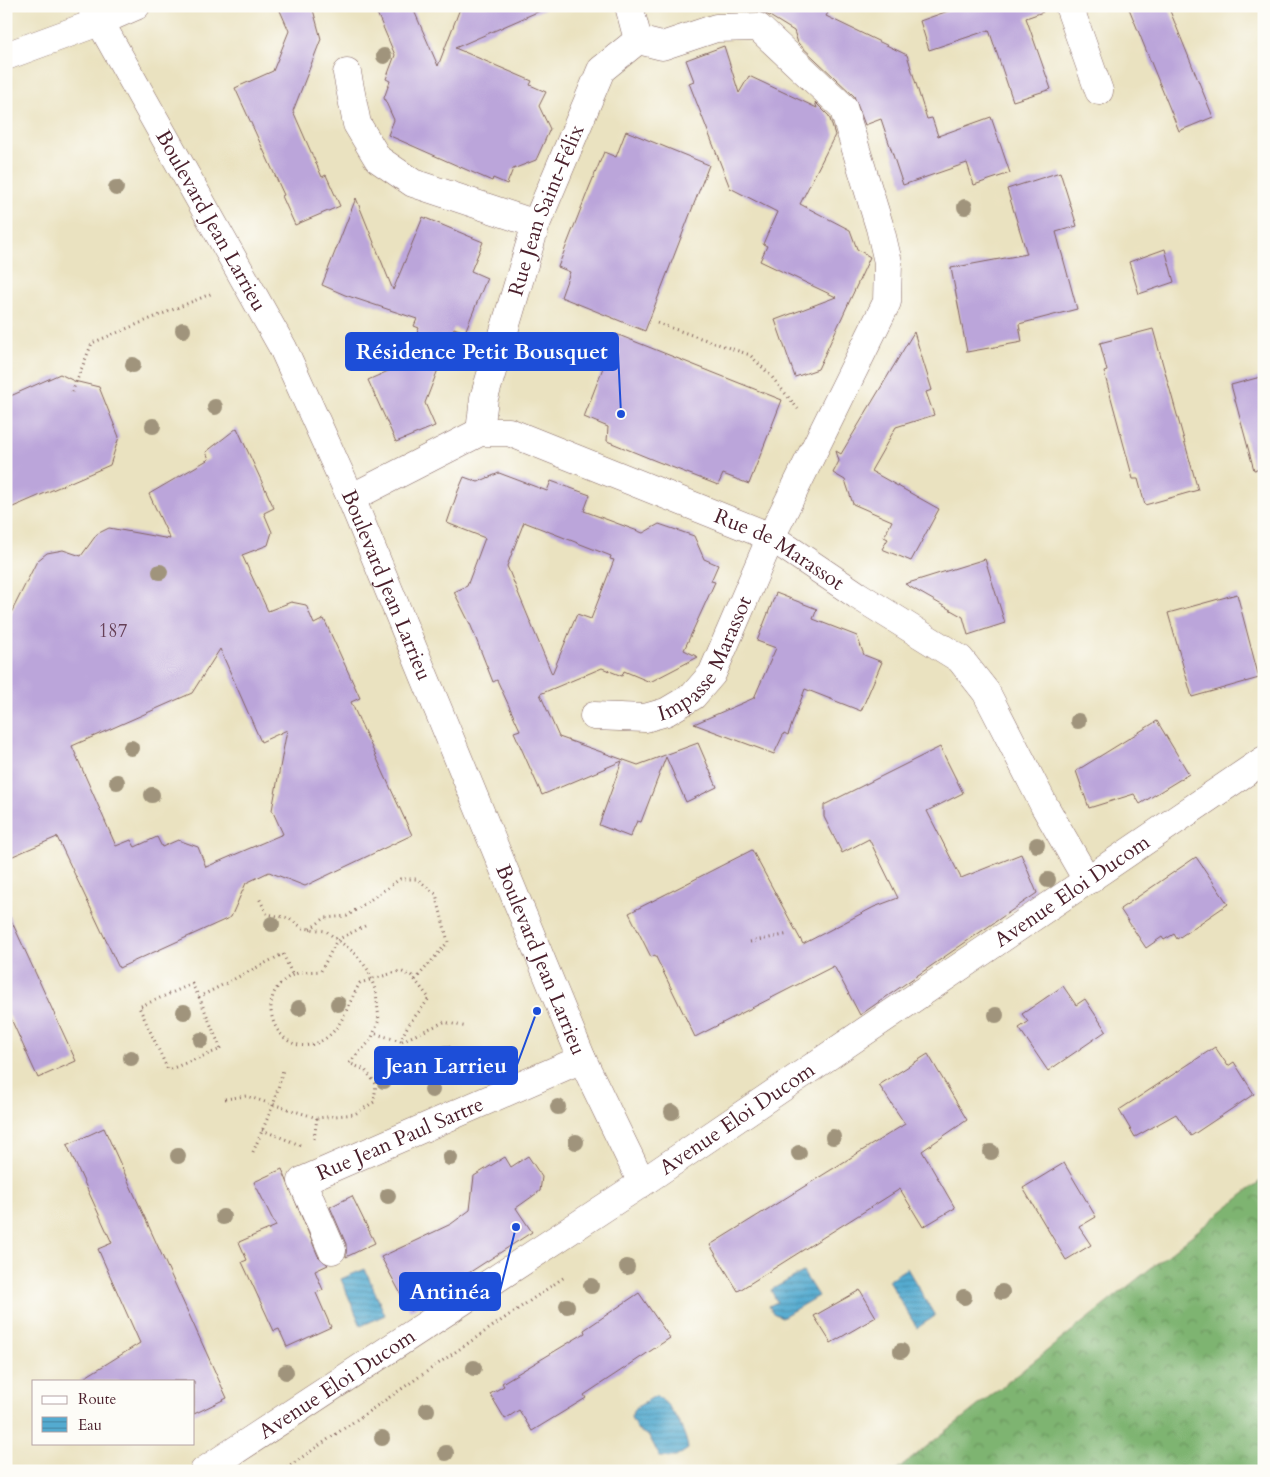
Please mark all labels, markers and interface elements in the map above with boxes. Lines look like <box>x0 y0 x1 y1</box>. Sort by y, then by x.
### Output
street label: Rue Jean Saint-Félix <box>501 120 592 300</box>
street label: Boulevard Jean Larrieu <box>148 125 273 317</box>
callout: Résidence Petit Bousquet <box>346 333 618 370</box>
text: Résidence Petit Bousquet <box>356 337 608 367</box>
street label: Boulevard Jean Larrieu <box>334 485 439 685</box>
street label: Rue de Marassot <box>710 502 850 597</box>
street label: Impasse Marassot <box>655 591 759 729</box>
house number: 187 <box>98 618 128 644</box>
street label: Avenue Eloi Ducom <box>989 828 1156 954</box>
street label: Boulevard Jean Larrieu <box>488 860 593 1059</box>
callout: Jean Larrieu <box>375 1047 517 1084</box>
text: Jean Larrieu <box>382 1051 507 1081</box>
street label: Avenue Eloi Ducom <box>654 1055 821 1182</box>
street label: Rue Jean Paul Sartre <box>312 1090 488 1188</box>
callout: Antinéa <box>400 1273 500 1310</box>
text: Antinéa <box>410 1277 490 1307</box>
street label: Avenue Eloi Ducom <box>253 1322 421 1446</box>
legend <box>32 1380 195 1444</box>
text: Route <box>78 1389 116 1409</box>
text: Eau <box>78 1415 102 1435</box>

